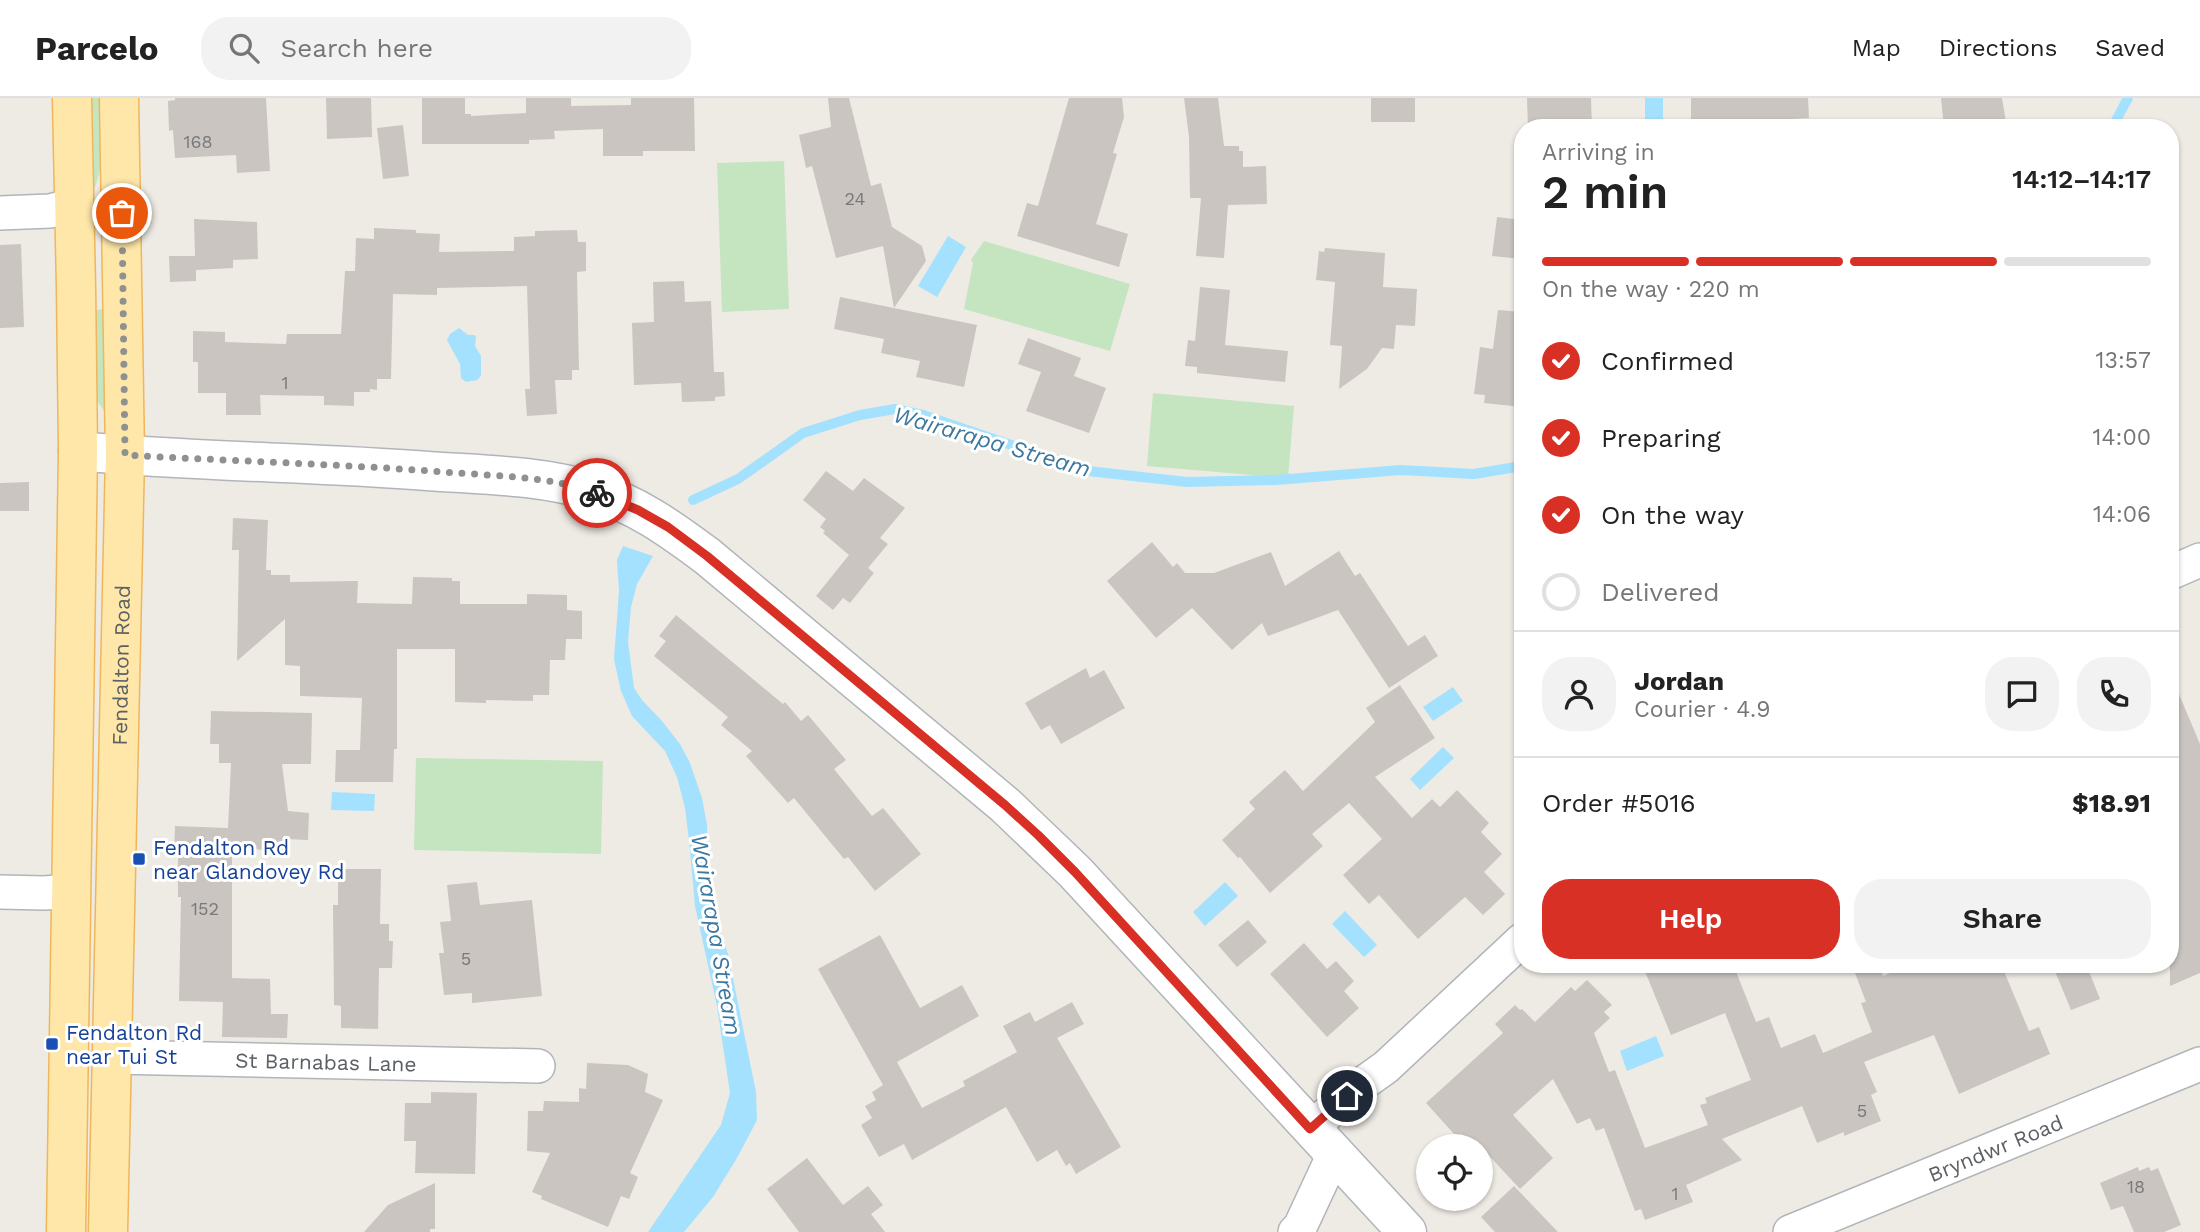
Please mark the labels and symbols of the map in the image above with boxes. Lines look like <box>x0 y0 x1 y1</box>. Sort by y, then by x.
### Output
house number: 168 <box>183 131 213 152</box>
pin <box>92 183 152 243</box>
house number: 24 <box>845 188 865 209</box>
house number: 1 <box>281 372 289 393</box>
water label: Wairarapa Stream <box>890 401 1094 483</box>
courier <box>562 458 632 528</box>
street label: Fendalton Road <box>106 585 135 746</box>
water label: Wairarapa Stream <box>685 832 747 1038</box>
place label: Fendalton Rd near Glandovey Rd <box>153 835 344 884</box>
marker: Fendalton Rd near Glandovey Rd <box>131 851 147 867</box>
house number: 152 <box>191 898 219 919</box>
house number: 5 <box>461 948 471 969</box>
place label: Fendalton Rd near Tui St <box>66 1020 202 1069</box>
marker: Fendalton Rd near Tui St <box>44 1036 60 1052</box>
street label: St Barnabas Lane <box>235 1047 417 1076</box>
pin <box>1317 1066 1377 1126</box>
house number: 5 <box>1857 1100 1867 1121</box>
street label: Bryndwr Road <box>1924 1109 2067 1187</box>
house number: 18 <box>2127 1176 2145 1197</box>
house number: 1 <box>1671 1183 1679 1204</box>

